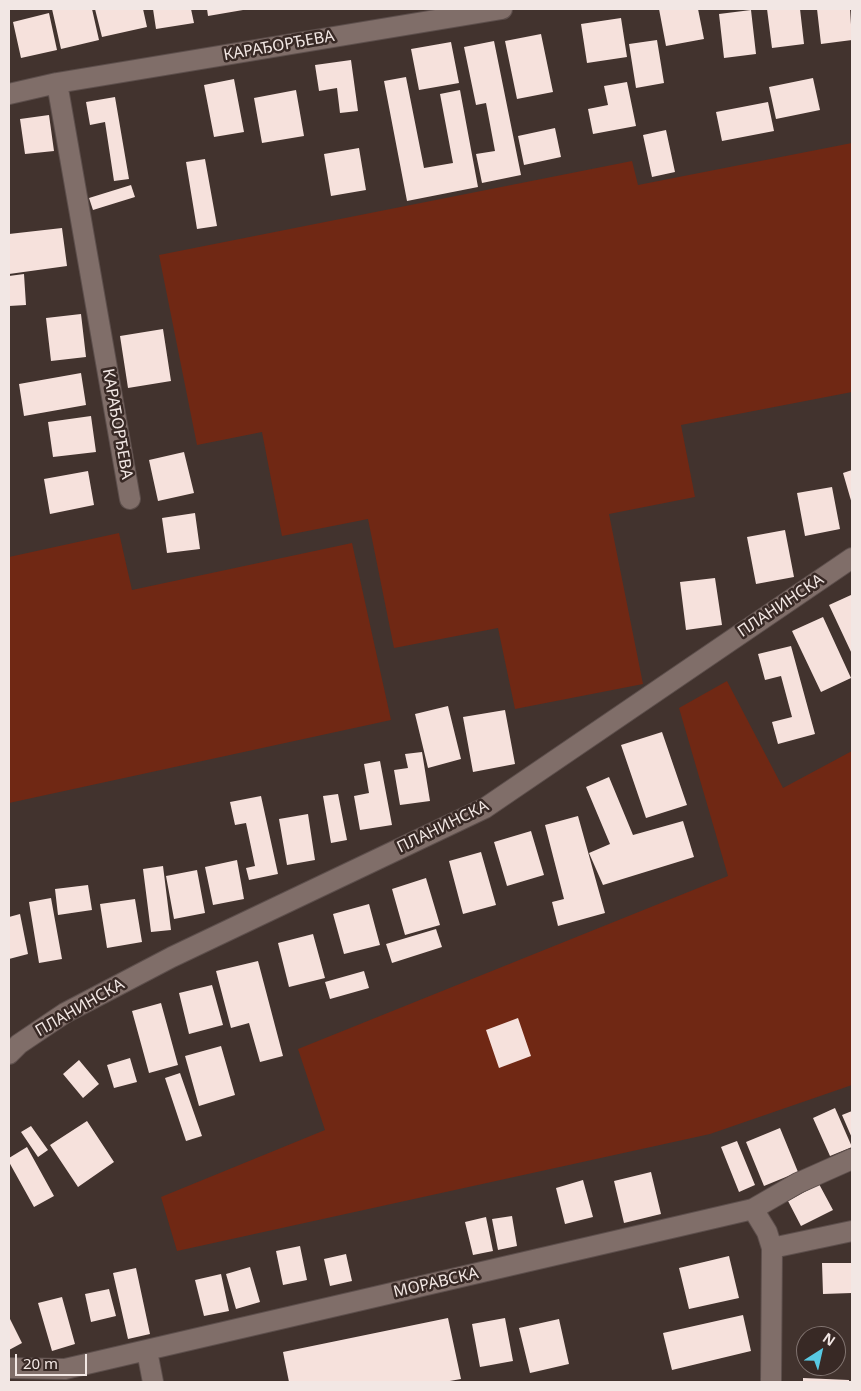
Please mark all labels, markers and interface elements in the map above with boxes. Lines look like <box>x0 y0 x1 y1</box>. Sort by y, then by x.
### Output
street label: КАРАЂОРЂЕВА <box>222 27 336 65</box>
street label: КАРАЂОРЂЕВА <box>98 367 136 481</box>
street label: ПЛАНИНСКА <box>734 570 828 642</box>
street label: ПЛАНИНСКА <box>394 797 492 857</box>
street label: ПЛАНИНСКА <box>32 975 128 1041</box>
street label: МОРАВСКА <box>392 1264 480 1302</box>
north arrow <box>796 1326 846 1376</box>
text: N <box>819 1328 839 1350</box>
scale bar <box>18 1344 90 1376</box>
text: 20 m <box>23 1353 58 1373</box>

